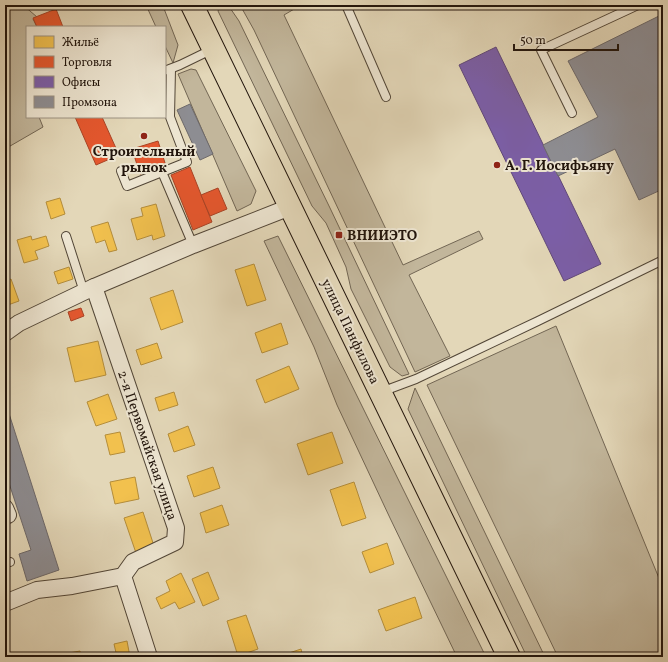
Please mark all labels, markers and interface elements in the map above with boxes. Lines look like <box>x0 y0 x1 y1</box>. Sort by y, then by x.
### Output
legend <box>26 26 166 118</box>
scale bar <box>514 26 618 52</box>
text: 50 m <box>520 33 546 49</box>
text: Жильё <box>62 35 99 51</box>
text: Торговля <box>62 55 112 71</box>
text: Офисы <box>62 75 101 91</box>
text: Промзона <box>62 95 117 111</box>
marker: Строительный рынок <box>139 131 149 141</box>
place label: Строительный рынок <box>93 143 195 178</box>
place label: А. Г. Иосифьяну <box>505 157 614 176</box>
marker: А. Г. Иосифьяну <box>492 160 502 170</box>
place label: ВНИИЭТО <box>347 227 417 246</box>
marker: ВНИИЭТО <box>334 230 344 240</box>
street label: улица Панфилова <box>316 276 383 388</box>
street label: 2-я Первомайская улица <box>112 368 181 523</box>

